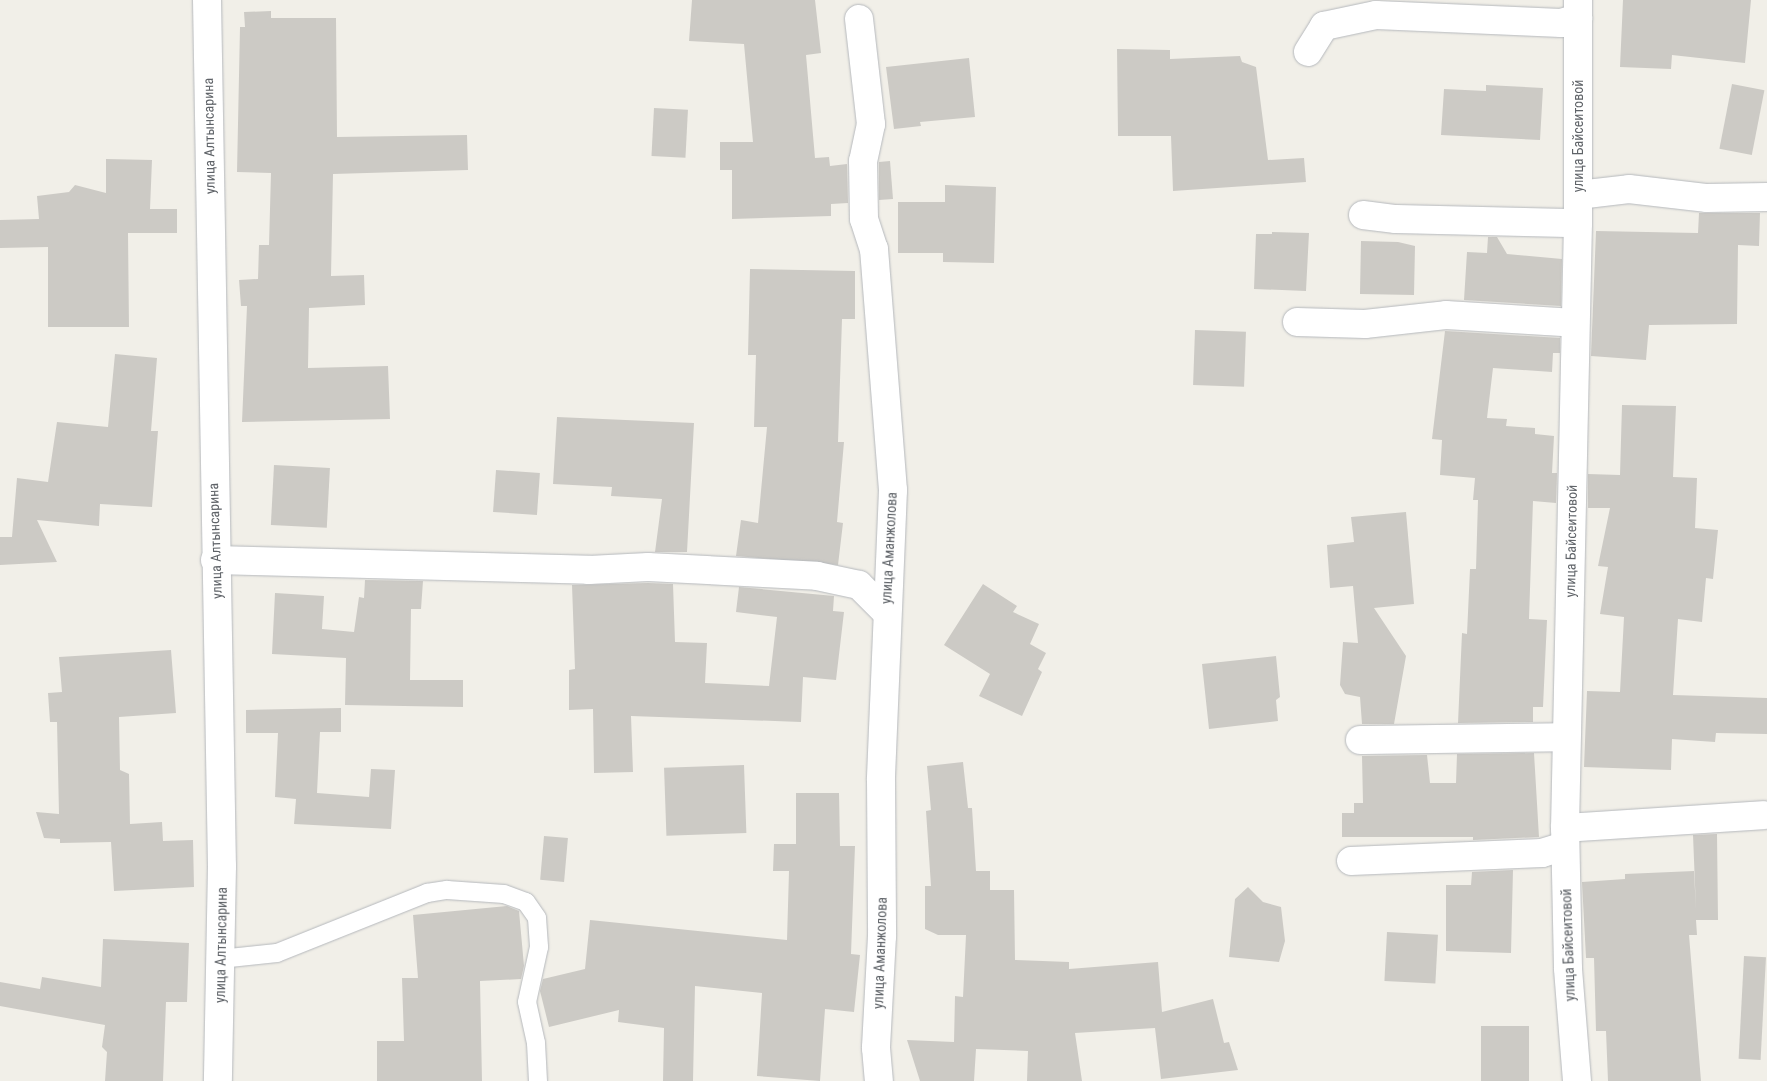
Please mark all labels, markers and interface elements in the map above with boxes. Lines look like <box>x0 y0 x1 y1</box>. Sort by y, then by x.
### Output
street label: улица Алтынсарина <box>200 78 218 194</box>
street label: улица Байсеитовой <box>1570 80 1586 192</box>
street label: улица Алтынсарина <box>205 483 225 599</box>
street label: улица Байсеитовой <box>1562 485 1580 597</box>
street label: улица Аманжолова <box>878 492 900 604</box>
street label: улица Алтынсарина <box>212 887 230 1003</box>
street label: улица Байсеитовой <box>1558 888 1578 1002</box>
street label: улица Аманжолова <box>870 897 890 1009</box>

